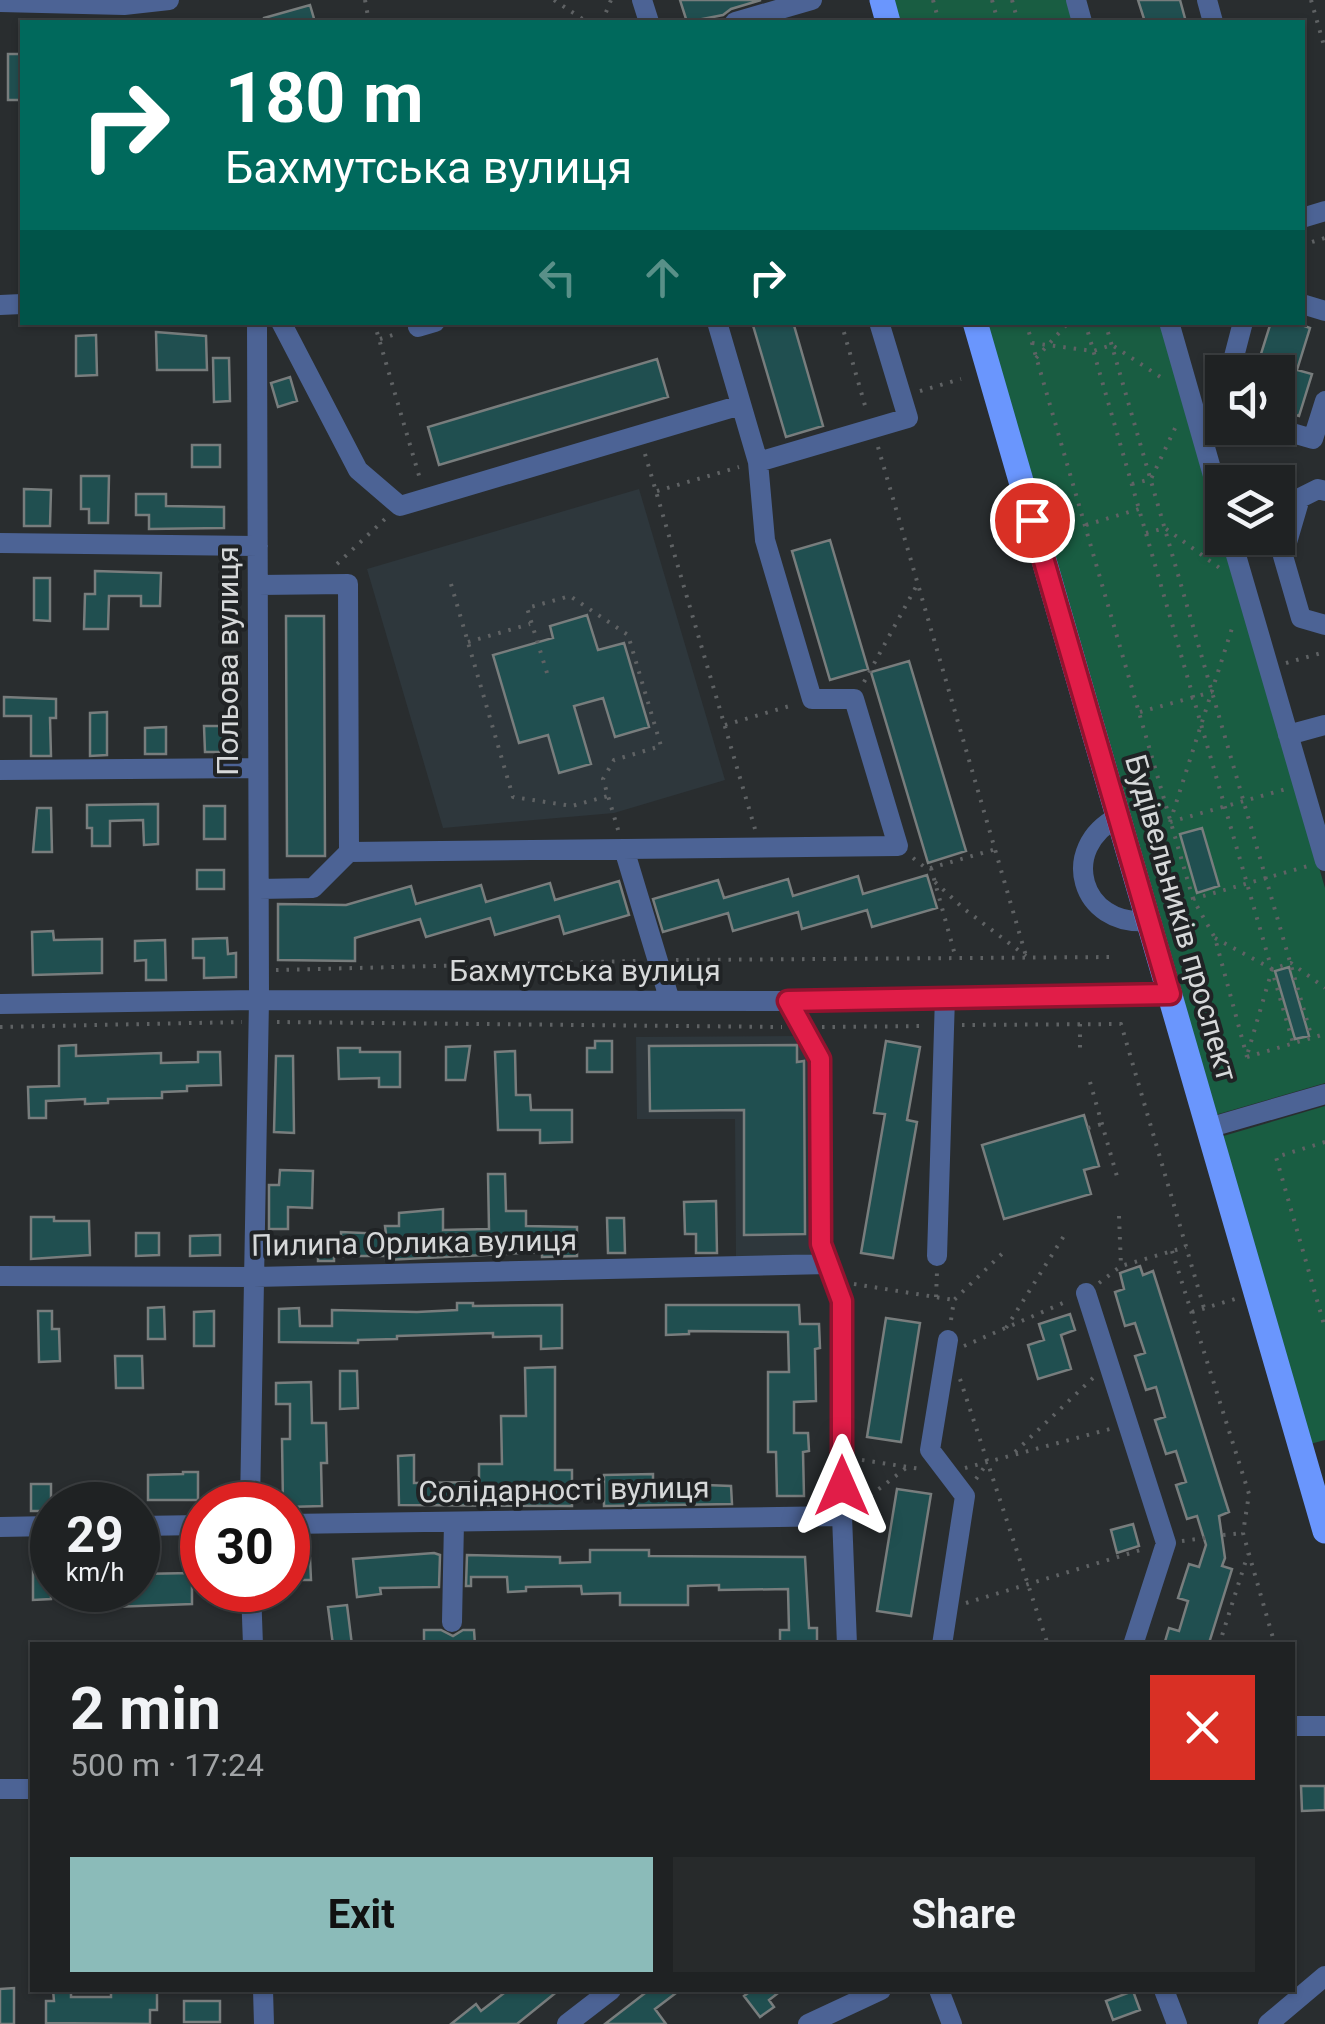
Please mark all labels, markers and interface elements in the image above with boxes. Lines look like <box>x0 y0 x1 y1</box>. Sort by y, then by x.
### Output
text: 180 m <box>225 57 424 139</box>
icon: right <box>60 60 190 190</box>
text: Бахмутська вулиця <box>225 141 632 194</box>
icon: left <box>530 250 585 305</box>
icon: ahead <box>635 250 690 305</box>
icon: right <box>740 250 795 305</box>
map controls <box>1205 355 1295 555</box>
button: sound <box>1205 355 1295 445</box>
button: layers <box>1205 465 1295 555</box>
pin <box>990 478 1075 563</box>
icon: arrive <box>1005 493 1060 548</box>
street label: Польова вулиця <box>210 546 245 776</box>
street label: Будівельників проспект <box>1118 751 1245 1085</box>
street label: Бахмутська вулиця <box>449 953 721 988</box>
street label: Пилипа Орлика вулиця <box>251 1222 577 1263</box>
position arrow <box>790 1434 894 1538</box>
street label: Солідарності вулиця <box>418 1469 710 1510</box>
speed limit sign: 30 <box>180 1482 310 1612</box>
text: 29 <box>66 1506 124 1564</box>
text: km/h <box>66 1558 124 1587</box>
text: 2 min <box>70 1673 221 1744</box>
button: close <box>1150 1675 1255 1780</box>
text: 500 m · 17:24 <box>70 1746 264 1784</box>
button: Exit <box>70 1857 653 1972</box>
button: Share <box>673 1857 1255 1972</box>

